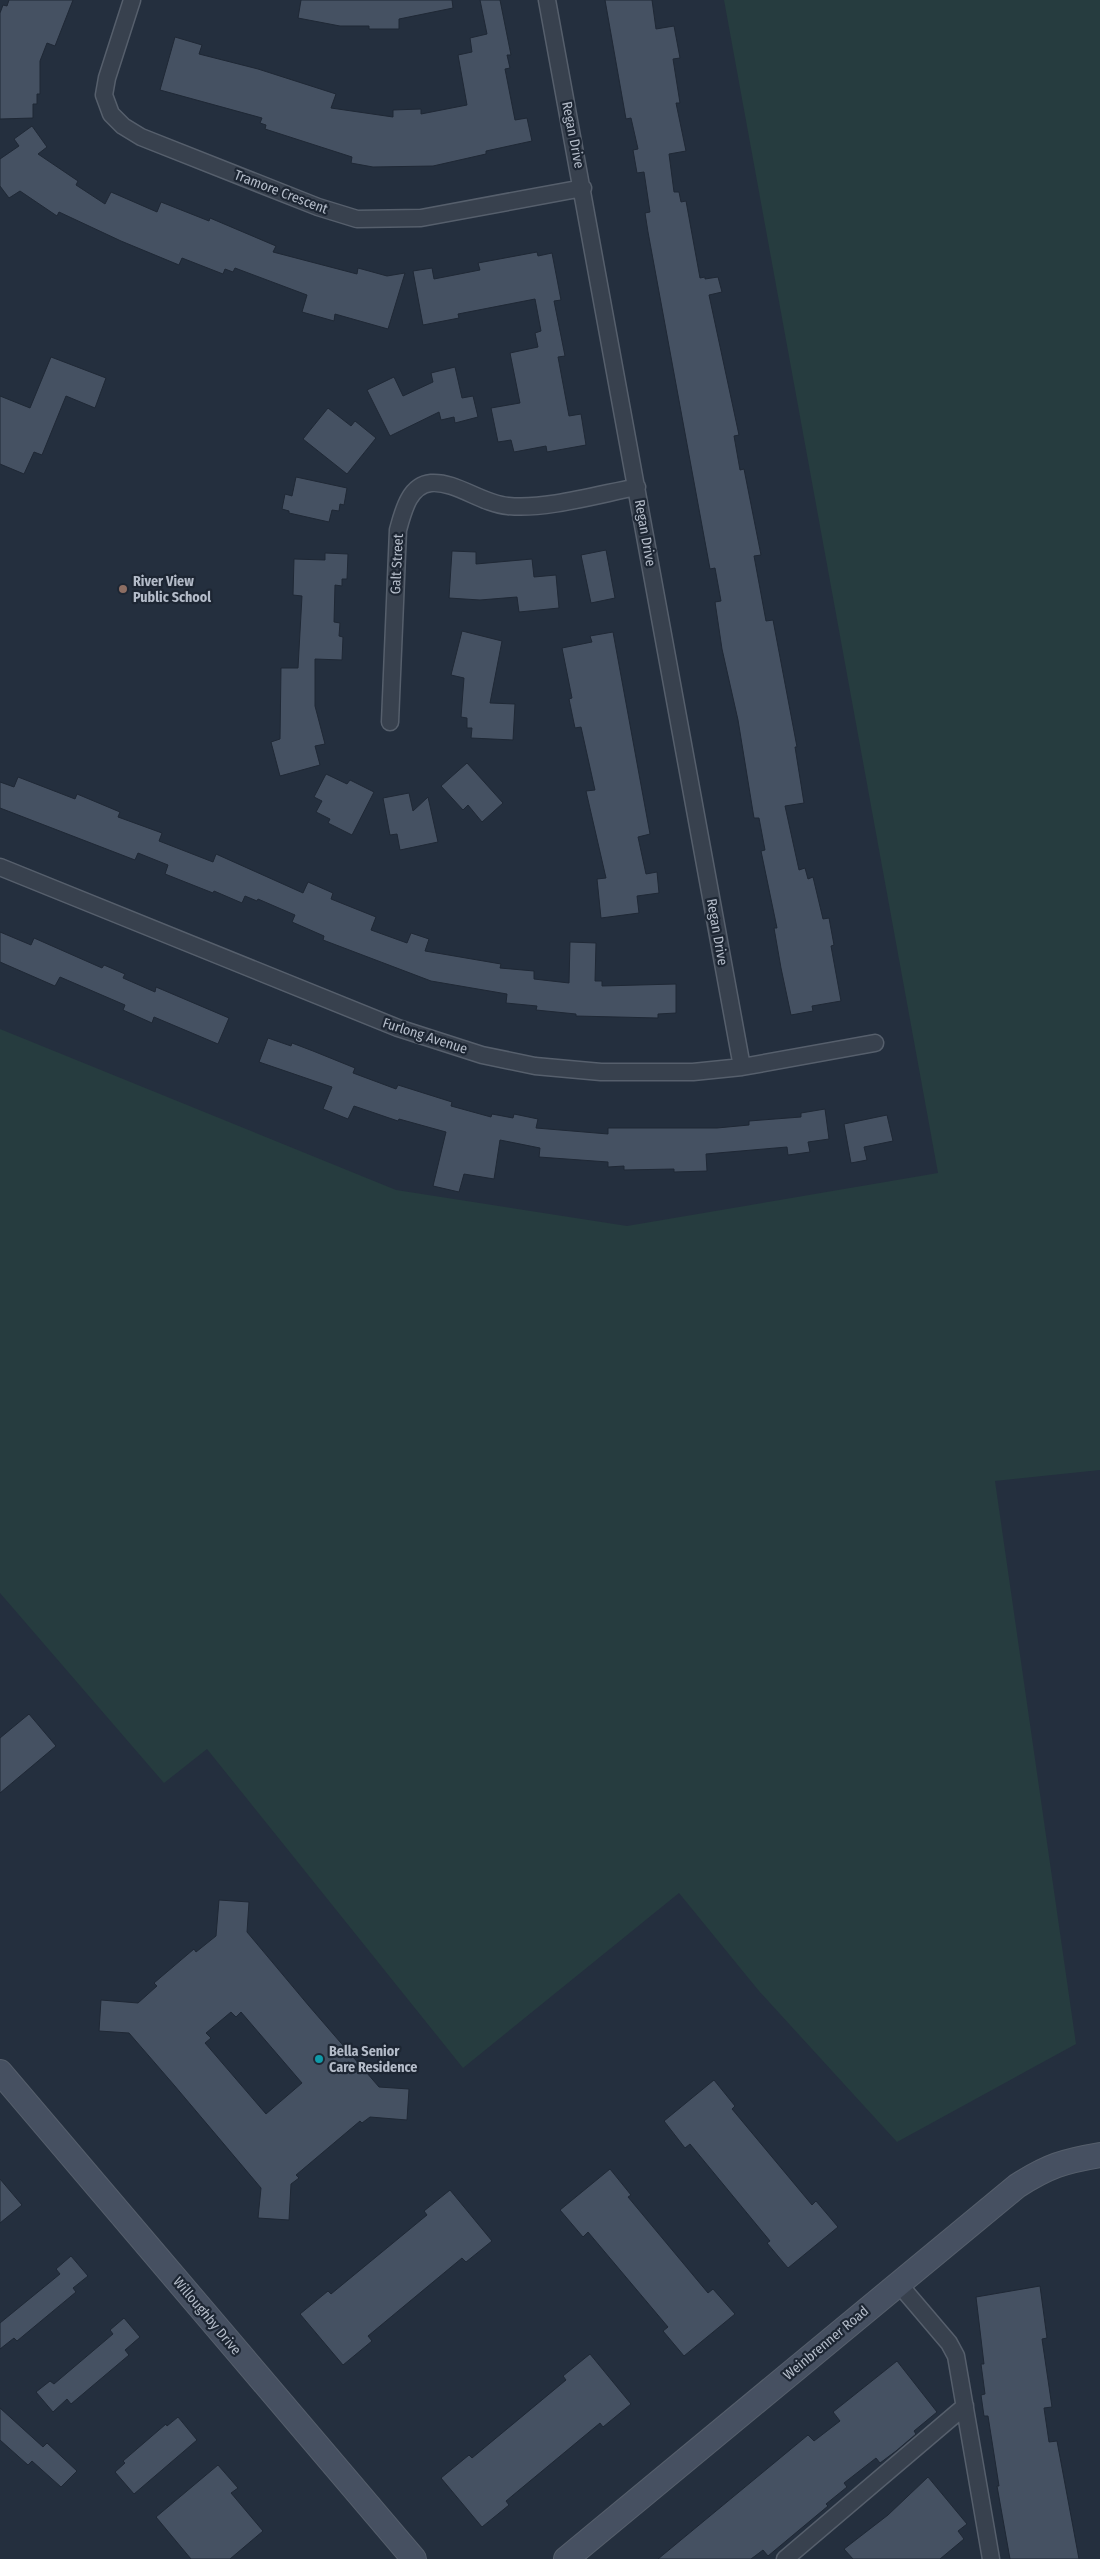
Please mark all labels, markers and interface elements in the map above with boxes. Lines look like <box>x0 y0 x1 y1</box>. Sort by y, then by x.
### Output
street label: Regan Drive <box>558 100 588 170</box>
street label: Tramore Crescent <box>232 166 331 218</box>
street label: Regan Drive <box>631 498 659 568</box>
street label: Galt Street <box>387 533 407 595</box>
place label: River View Public School <box>133 573 211 606</box>
marker: River View Public School <box>117 583 129 595</box>
street label: Regan Drive <box>703 897 731 967</box>
street label: Furlong Avenue <box>380 1014 470 1058</box>
place label: Bella Senior Care Residence <box>329 2043 417 2076</box>
marker: Bella Senior Care Residence <box>313 2053 325 2065</box>
street label: Willoughby Drive <box>169 2274 245 2359</box>
street label: Weinbrenner Road <box>780 2302 872 2384</box>

